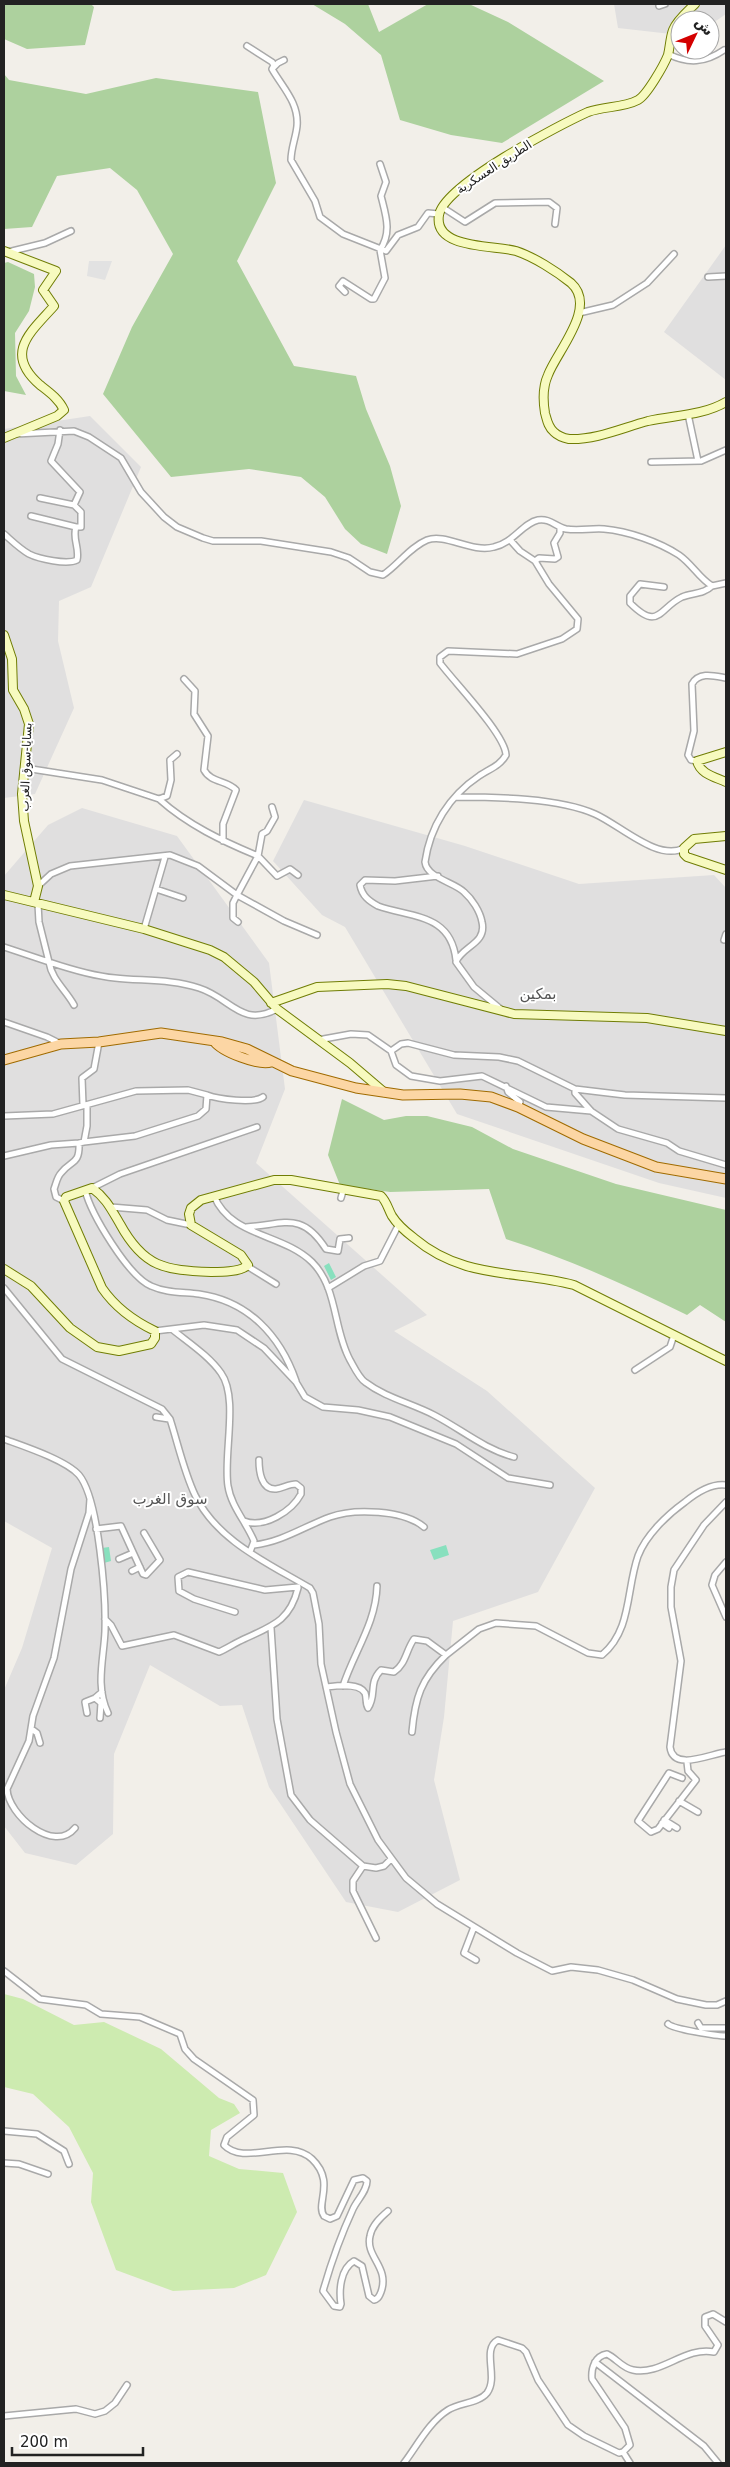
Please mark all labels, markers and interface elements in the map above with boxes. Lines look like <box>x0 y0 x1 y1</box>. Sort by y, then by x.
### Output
north arrow <box>670 10 720 60</box>
text: ش <box>692 14 717 39</box>
street label: الطريق العسكرية <box>454 137 535 197</box>
street label: بسايا-سوق الغرب <box>17 722 36 812</box>
district label: بمكين <box>519 985 557 1003</box>
district label: سوق الغرب <box>132 1490 208 1508</box>
scale bar <box>12 2424 144 2456</box>
text: 200 m <box>20 2433 68 2451</box>

